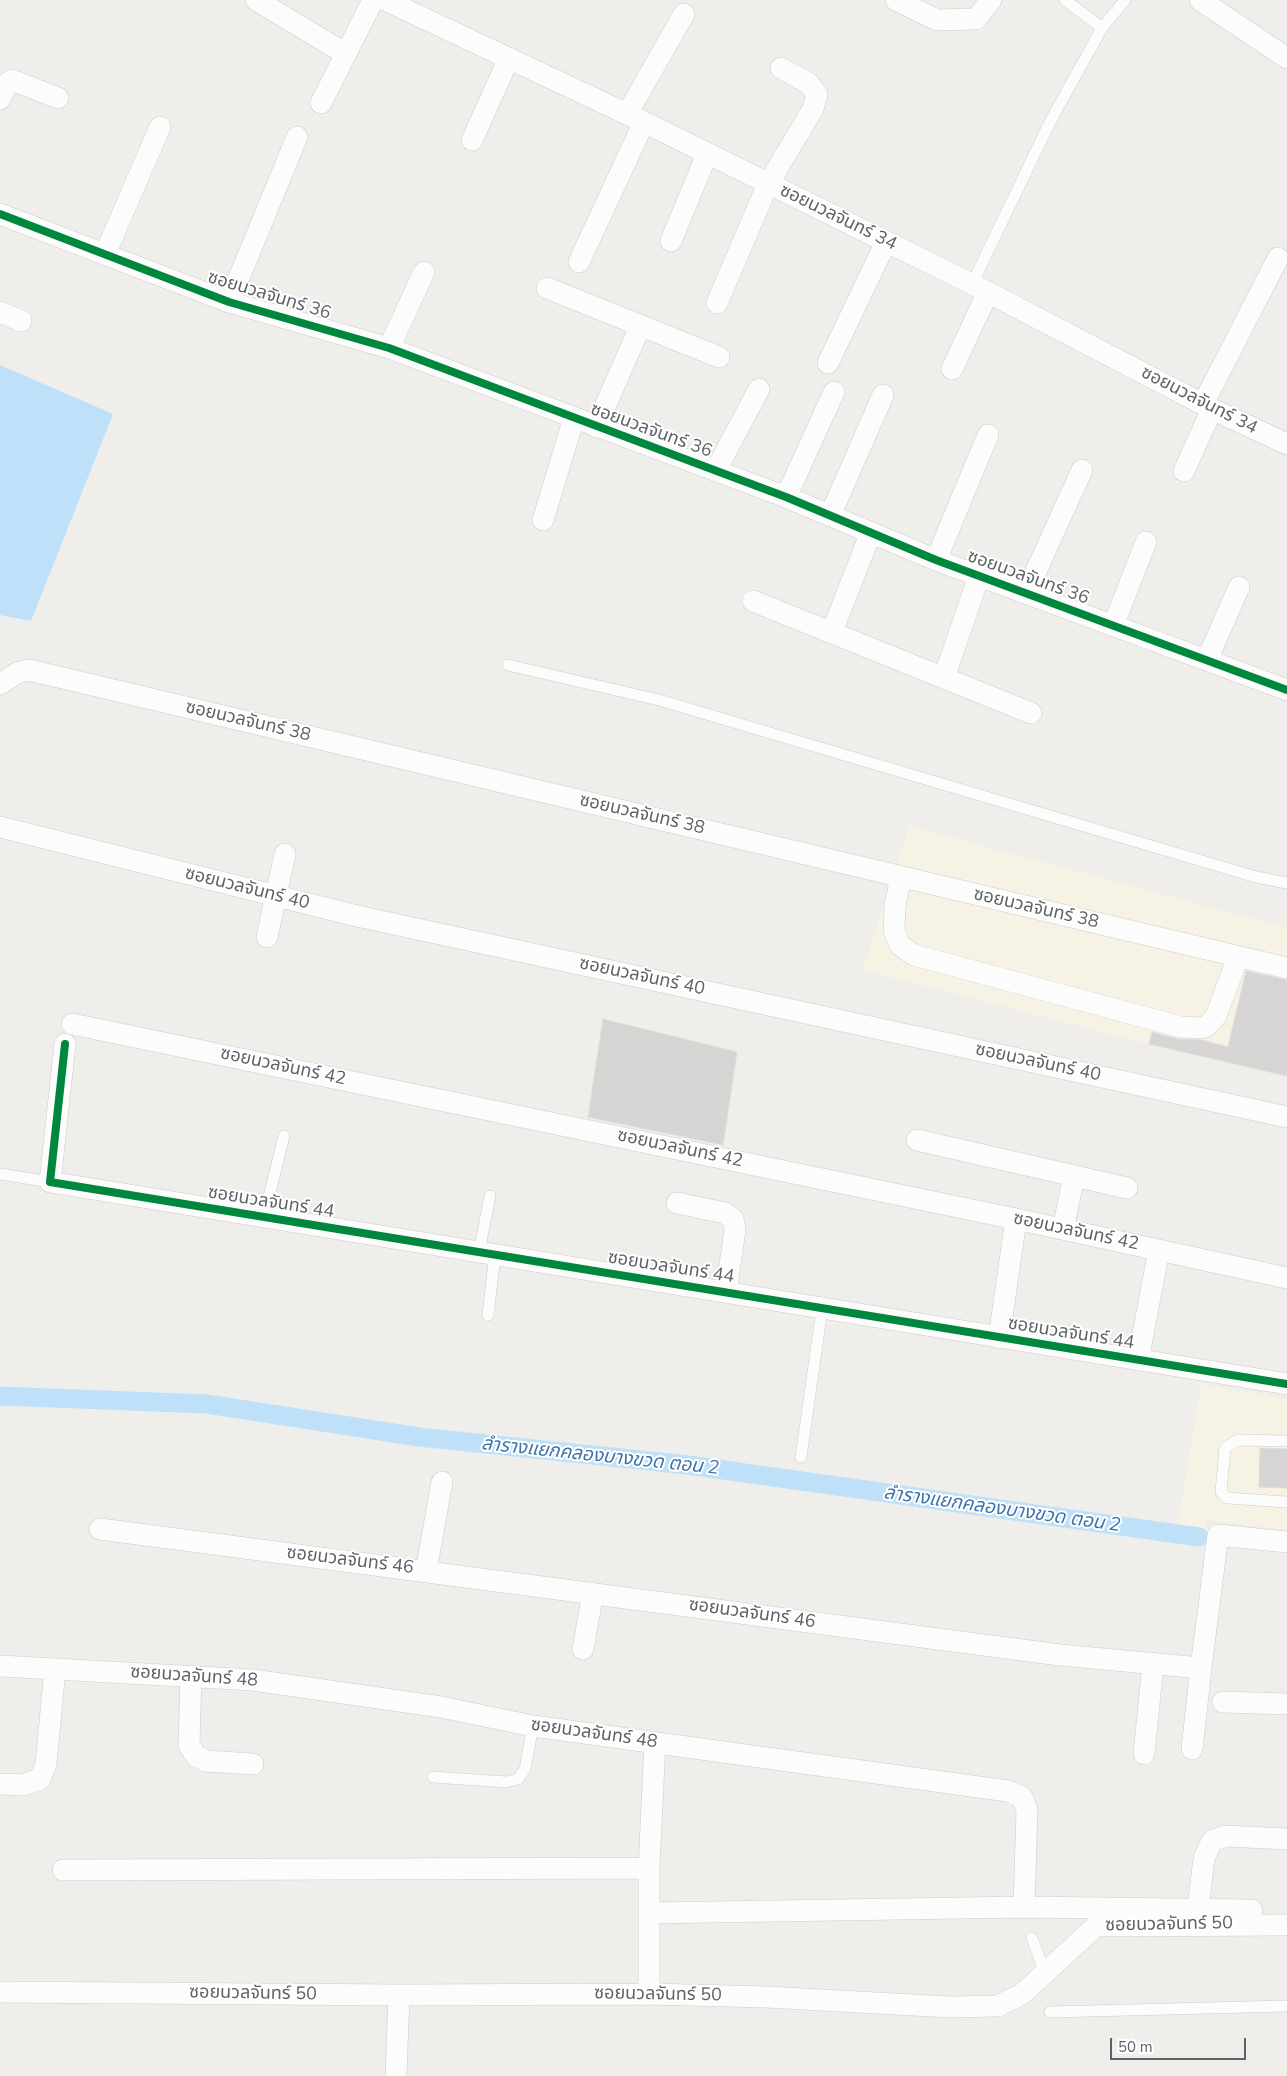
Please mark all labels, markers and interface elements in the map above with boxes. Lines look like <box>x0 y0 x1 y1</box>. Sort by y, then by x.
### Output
street label: ซอยนวลจันทร์ 34 <box>776 180 900 256</box>
street label: ซอยนวลจันทร์ 36 <box>205 267 333 325</box>
street label: ซอยนวลจันทร์ 34 <box>1137 362 1261 440</box>
street label: ซอยนวลจันทร์ 36 <box>587 399 715 463</box>
street label: ซอยนวลจันทร์ 36 <box>964 546 1092 610</box>
street label: ซอยนวลจันทร์ 38 <box>183 697 313 747</box>
street label: ซอยนวลจันทร์ 38 <box>577 790 707 840</box>
street label: ซอยนวลจันทร์ 40 <box>182 863 312 915</box>
street label: ซอยนวลจันทร์ 38 <box>971 884 1101 934</box>
street label: ซอยนวลจันทร์ 40 <box>577 953 707 1001</box>
street label: ซอยนวลจันทร์ 40 <box>973 1039 1103 1087</box>
street label: ซอยนวลจันทร์ 42 <box>218 1043 348 1091</box>
street label: ซอยนวลจันทร์ 42 <box>615 1125 745 1173</box>
street label: ซอยนวลจันทร์ 44 <box>206 1182 336 1224</box>
street label: ซอยนวลจันทร์ 42 <box>1011 1208 1141 1256</box>
street label: ซอยนวลจันทร์ 44 <box>606 1247 736 1289</box>
street label: ซอยนวลจันทร์ 44 <box>1006 1313 1136 1355</box>
water label: ลำรางแยกคลองบางขวด ตอน 2 <box>480 1433 720 1481</box>
water label: ลำรางแยกคลองบางขวด ตอน 2 <box>882 1482 1122 1538</box>
street label: ซอยนวลจันทร์ 46 <box>285 1542 415 1580</box>
street label: ซอยนวลจันทร์ 46 <box>687 1594 817 1634</box>
street label: ซอยนวลจันทร์ 48 <box>130 1662 258 1692</box>
street label: ซอยนวลจันทร์ 48 <box>529 1714 659 1754</box>
street label: ซอยนวลจันทร์ 50 <box>1105 1913 1233 1937</box>
street label: ซอยนวลจันทร์ 50 <box>189 1982 317 2006</box>
street label: ซอยนวลจันทร์ 50 <box>594 1983 722 2007</box>
scale bar <box>1112 2028 1248 2060</box>
text: 50 m <box>1118 2037 1153 2057</box>

